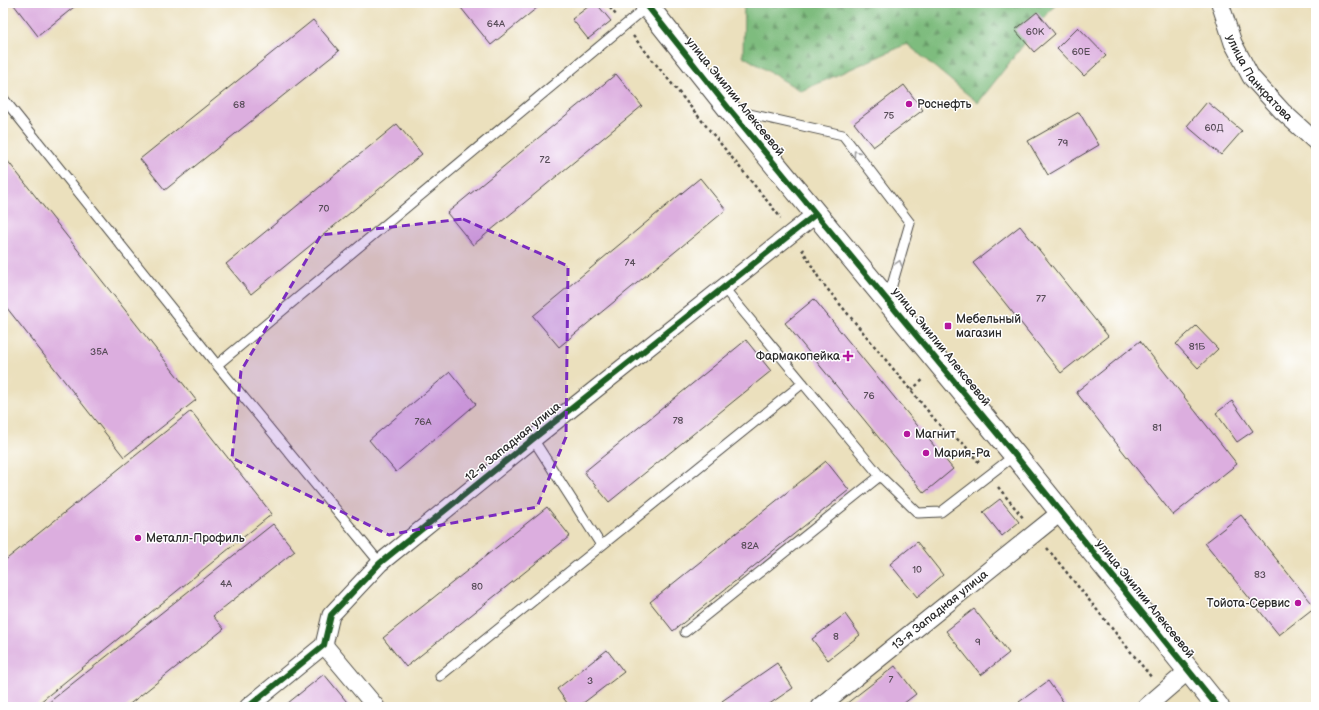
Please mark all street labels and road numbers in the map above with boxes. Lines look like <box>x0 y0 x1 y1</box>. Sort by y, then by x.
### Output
street label: улица Панкратова <box>1223 33 1296 124</box>
street label: улица Эмилии Алексеевой <box>683 35 788 159</box>
street label: улица Эмилии Алексеевой <box>889 285 994 409</box>
street label: 12-я Западная улица <box>462 399 564 485</box>
street label: улица Эмилии Алексеевой <box>1093 537 1198 661</box>
street label: 13-я Западная улица <box>889 567 991 653</box>

